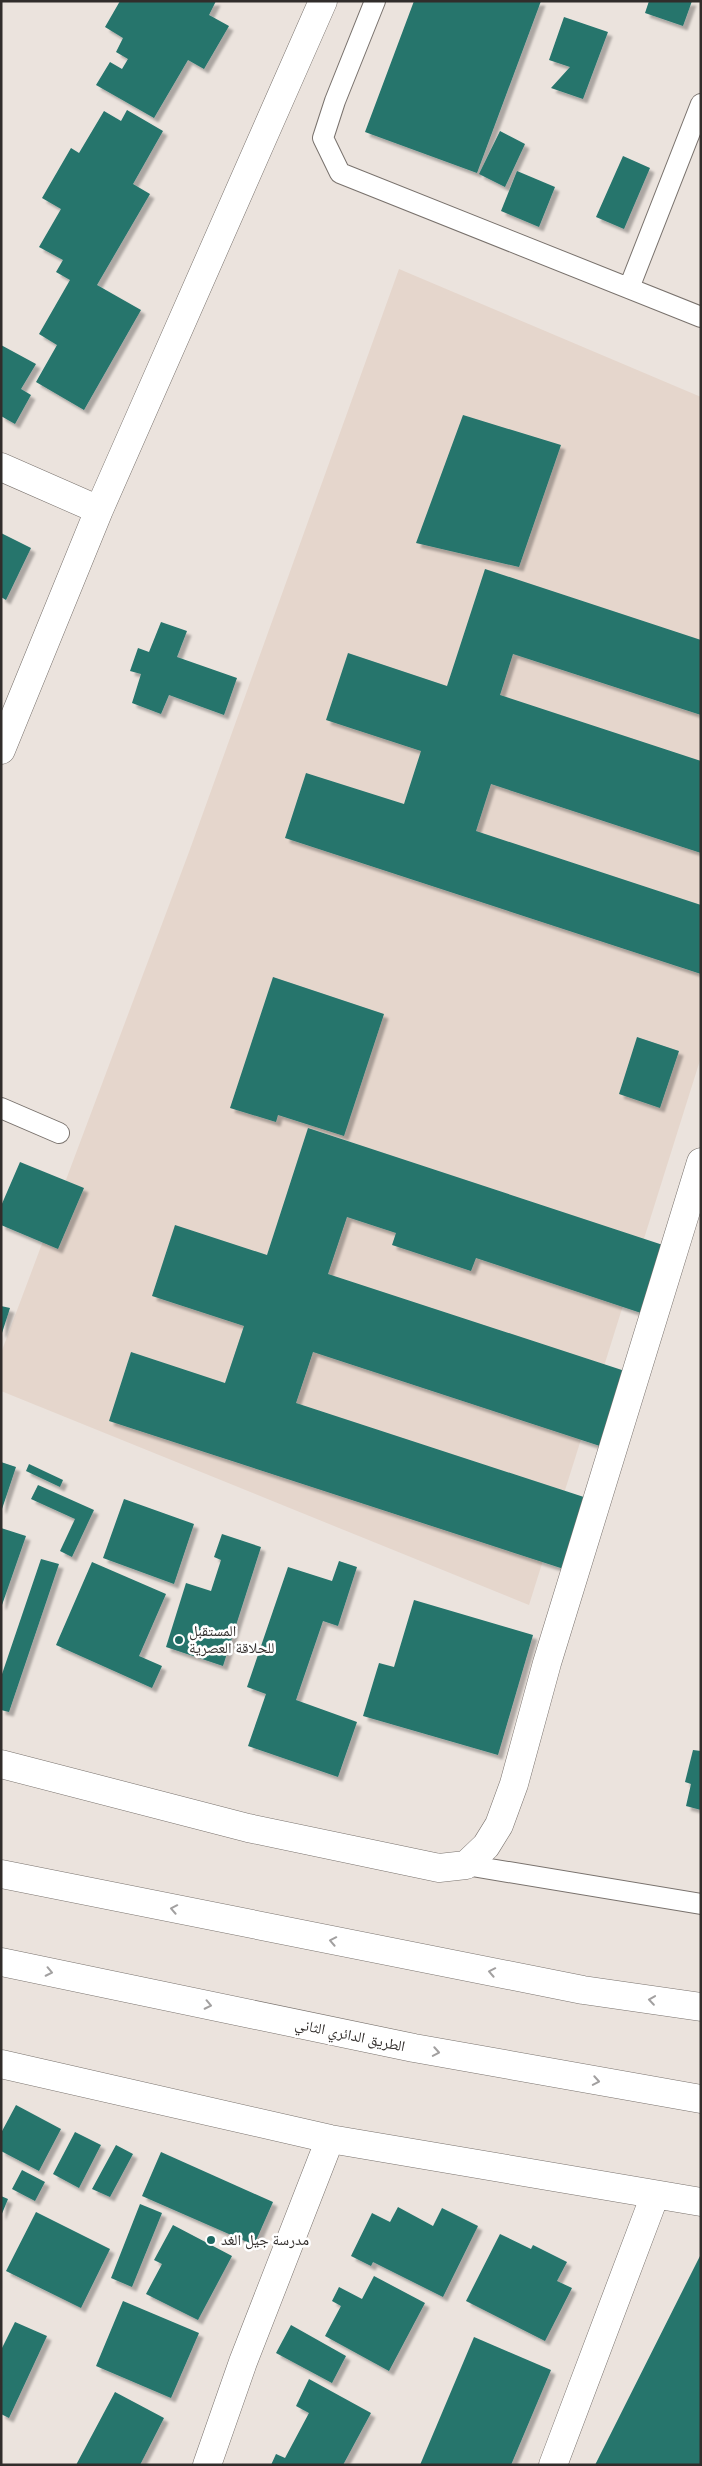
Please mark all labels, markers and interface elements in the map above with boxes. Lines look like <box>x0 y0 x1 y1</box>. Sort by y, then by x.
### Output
place label: المستقبل للحلاقة العصرية <box>189 1621 275 1658</box>
marker: المستقبل للحلاقة العصرية <box>173 1634 185 1646</box>
one-way arrow <box>169 1905 178 1915</box>
one-way arrow <box>329 1936 337 1946</box>
one-way arrow <box>44 1966 53 1977</box>
one-way arrow <box>488 1967 497 1978</box>
one-way arrow <box>648 1995 657 2005</box>
one-way arrow <box>203 1999 212 2010</box>
street label: الطريق الدائري الثاني <box>293 2014 407 2058</box>
one-way arrow <box>431 2046 440 2056</box>
one-way arrow <box>591 2075 600 2086</box>
place label: مدرسة جيل الغد <box>221 2230 309 2250</box>
marker: مدرسة جيل الغد <box>205 2234 217 2246</box>

